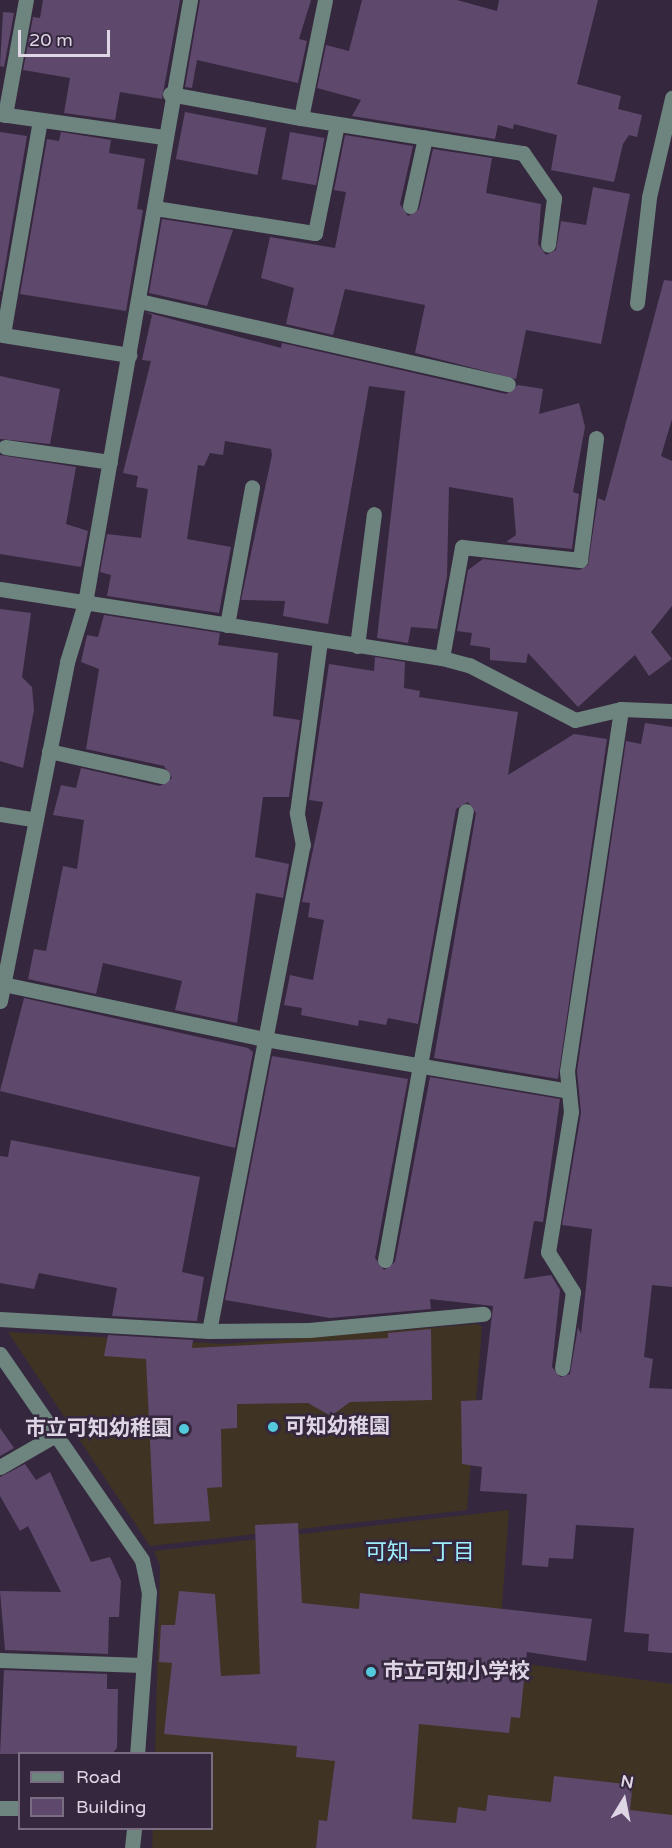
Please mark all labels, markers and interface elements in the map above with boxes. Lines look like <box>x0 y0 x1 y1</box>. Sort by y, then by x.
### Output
scale bar <box>21 18 112 56</box>
text: 20 m <box>29 29 73 51</box>
place label: 可知幼稚園 <box>285 1414 390 1440</box>
place label: 市立可知幼稚園 <box>25 1416 172 1442</box>
marker: 可知幼稚園 <box>266 1420 280 1434</box>
marker: 市立可知幼稚園 <box>177 1422 191 1436</box>
district label: 可知一丁目 <box>365 1540 475 1566</box>
place label: 市立可知小学校 <box>383 1659 530 1685</box>
marker: 市立可知小学校 <box>364 1665 378 1679</box>
legend <box>18 1752 213 1830</box>
text: Road <box>76 1766 121 1788</box>
north arrow <box>594 1770 654 1830</box>
text: N <box>619 1771 635 1793</box>
text: Building <box>76 1796 146 1818</box>

